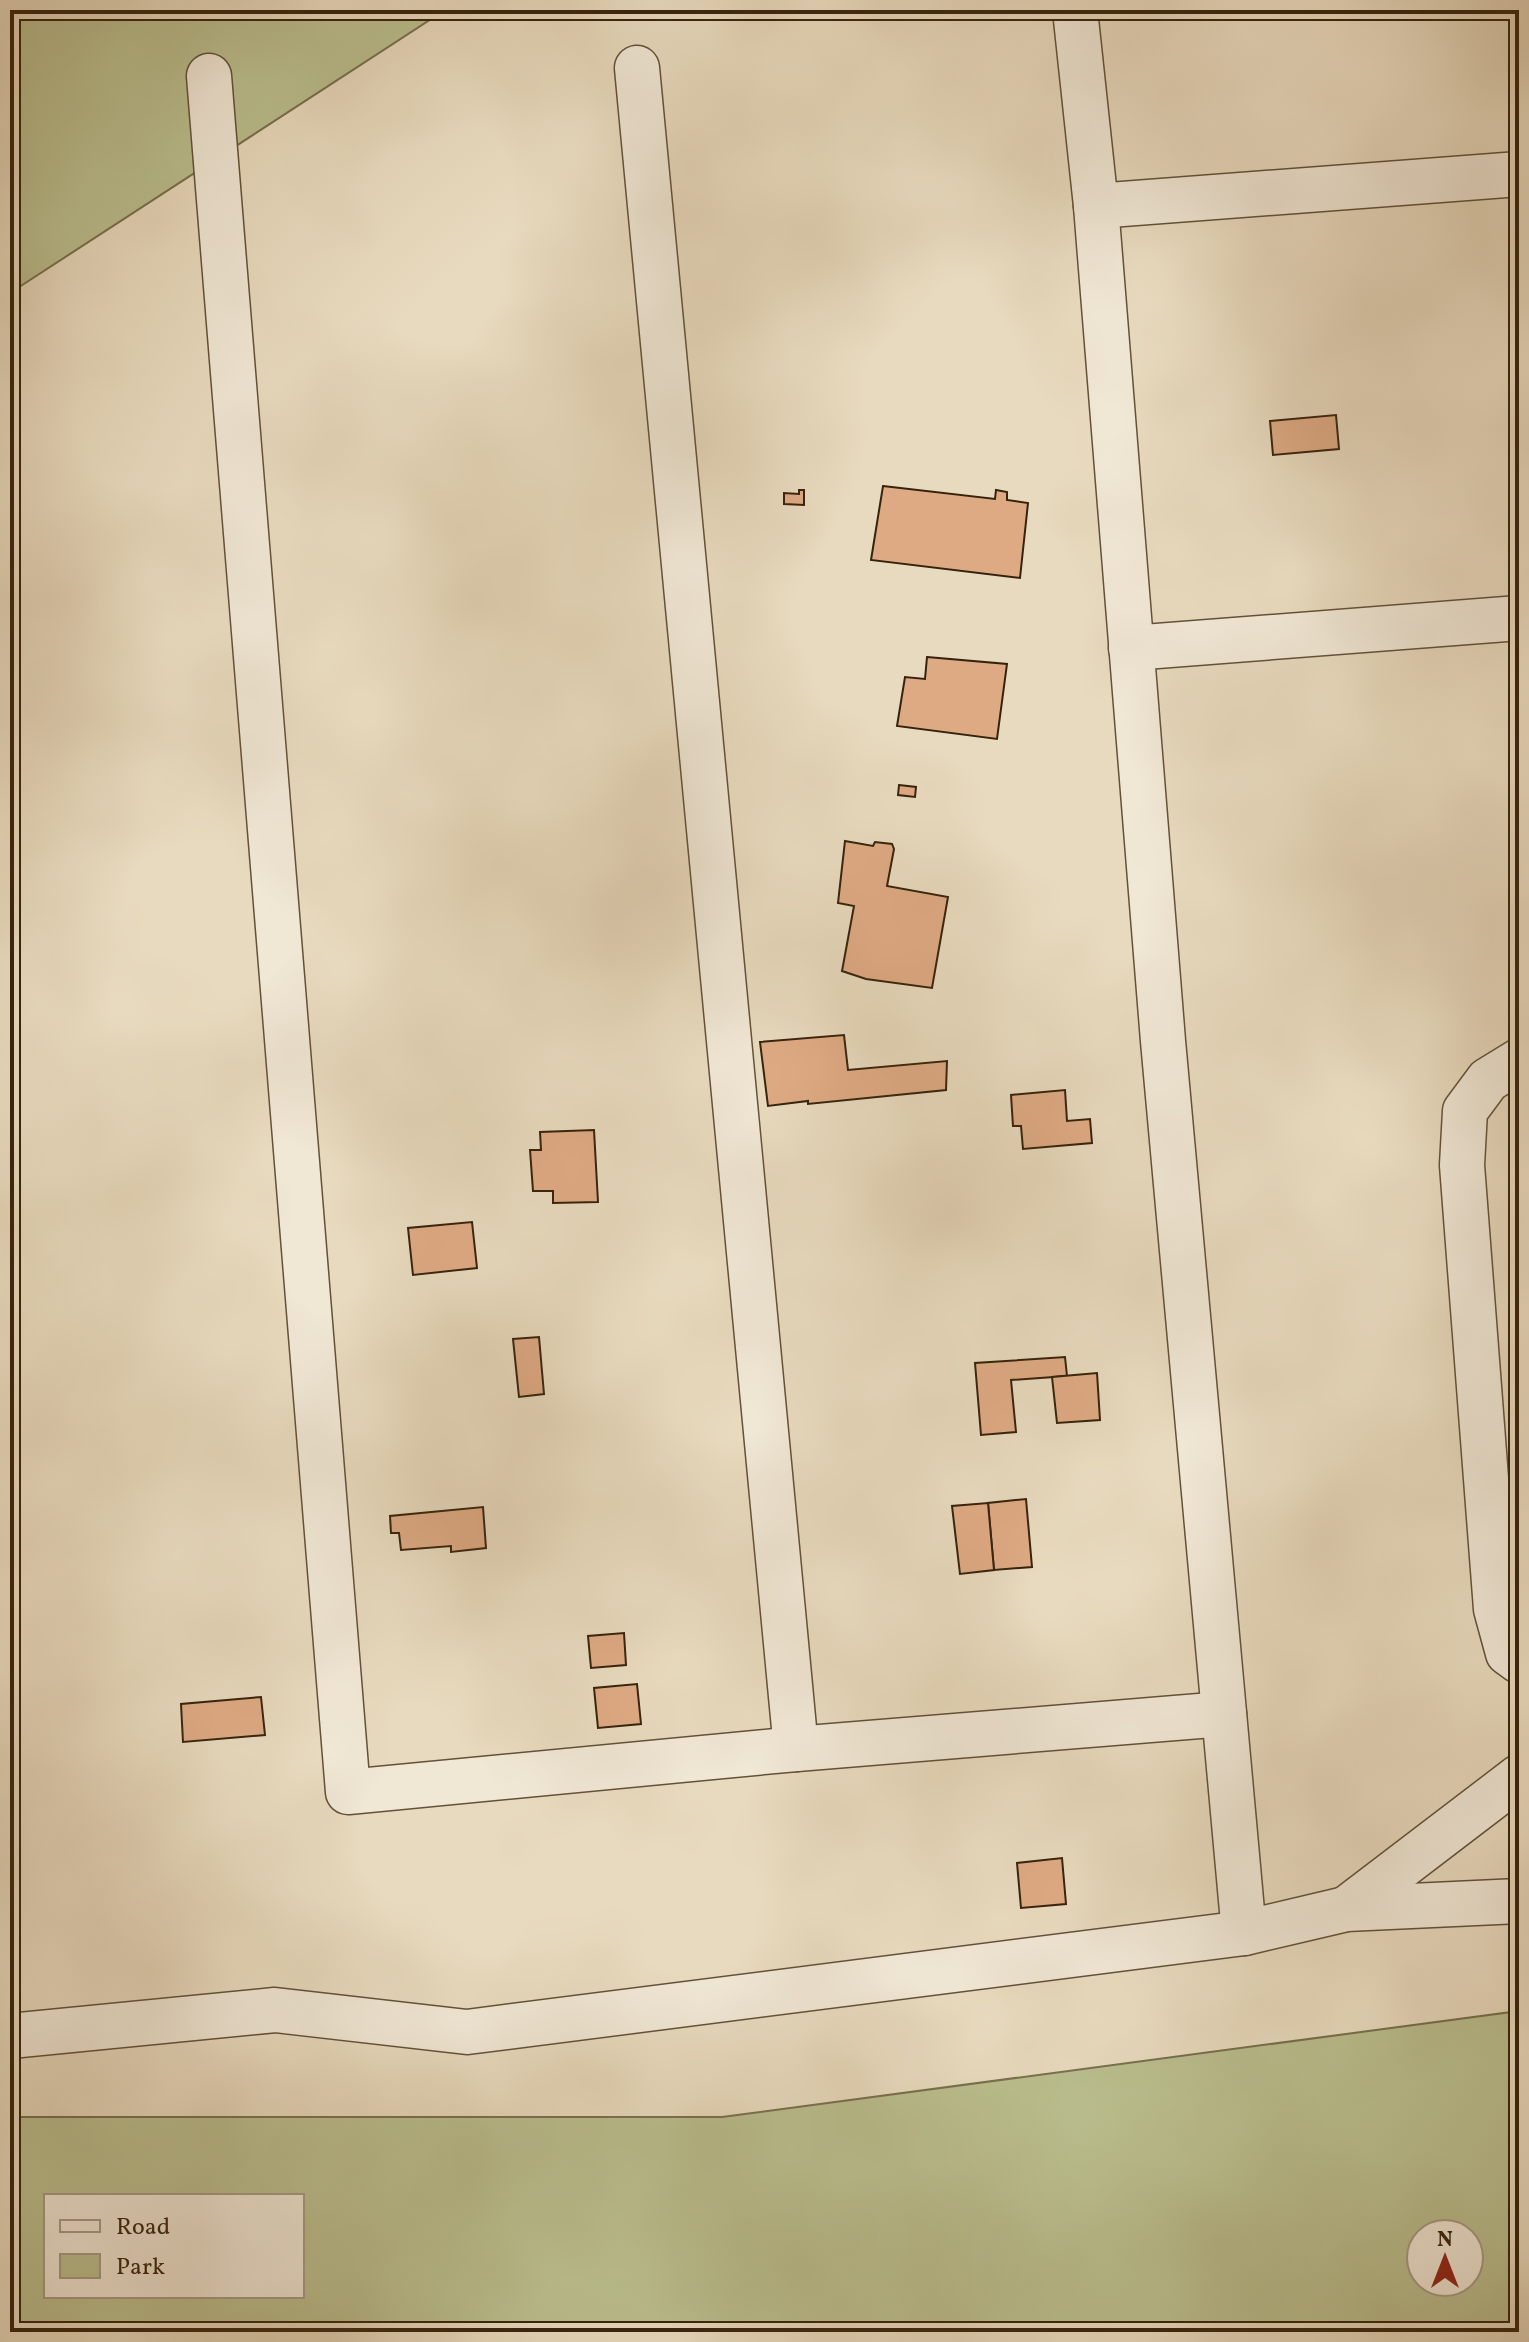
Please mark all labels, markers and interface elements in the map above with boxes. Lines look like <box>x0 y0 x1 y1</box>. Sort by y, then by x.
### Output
legend <box>44 2194 304 2298</box>
text: Road <box>116 2211 170 2245</box>
north arrow <box>1405 2218 1485 2298</box>
text: N <box>1437 2225 1453 2256</box>
text: Park <box>116 2251 165 2285</box>

